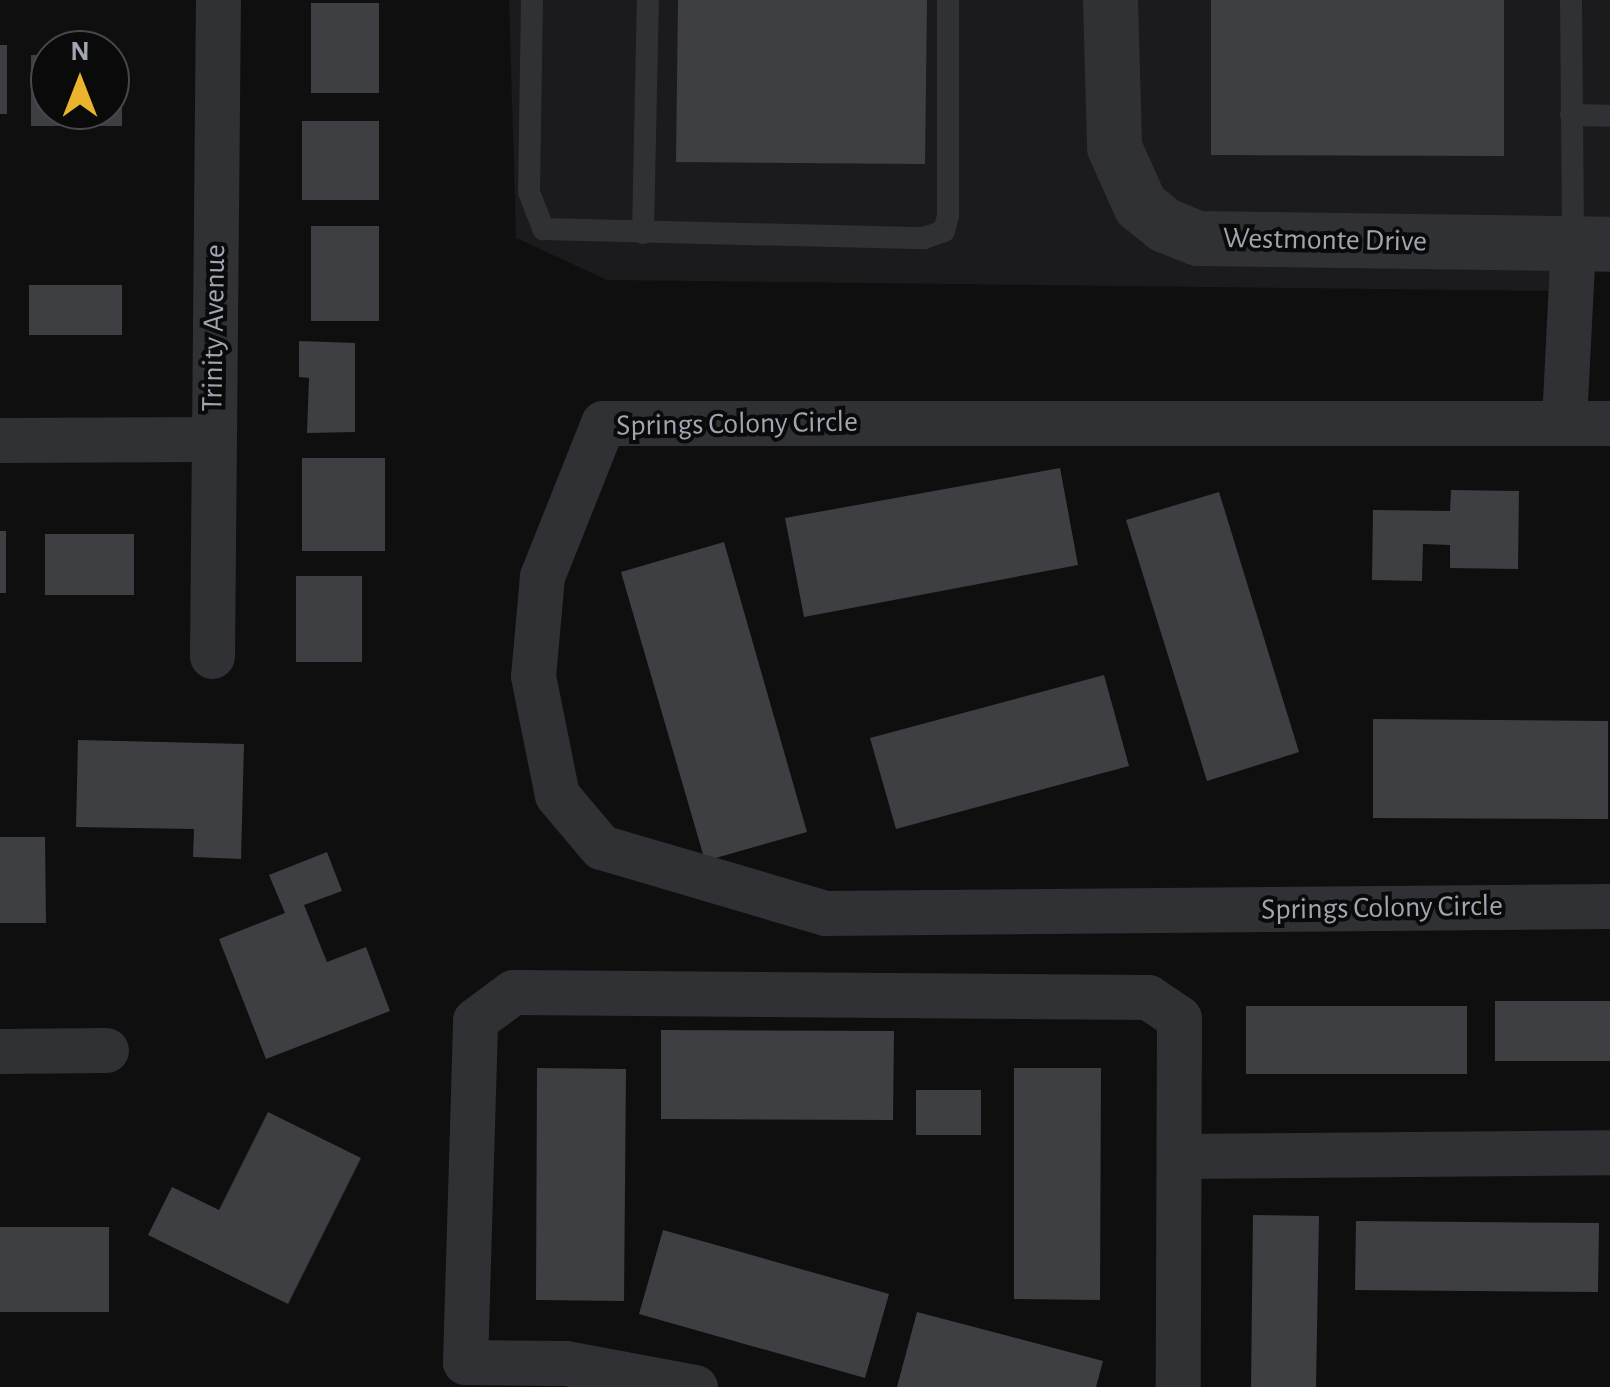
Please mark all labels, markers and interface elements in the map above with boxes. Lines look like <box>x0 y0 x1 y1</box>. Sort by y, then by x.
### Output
north arrow <box>30 30 130 130</box>
text: N <box>70 38 90 66</box>
street label: Westmonte Drive <box>1223 220 1427 260</box>
street label: Trinity Avenue <box>195 244 233 412</box>
street label: Springs Colony Circle <box>616 404 858 444</box>
street label: Springs Colony Circle <box>1261 888 1503 928</box>

